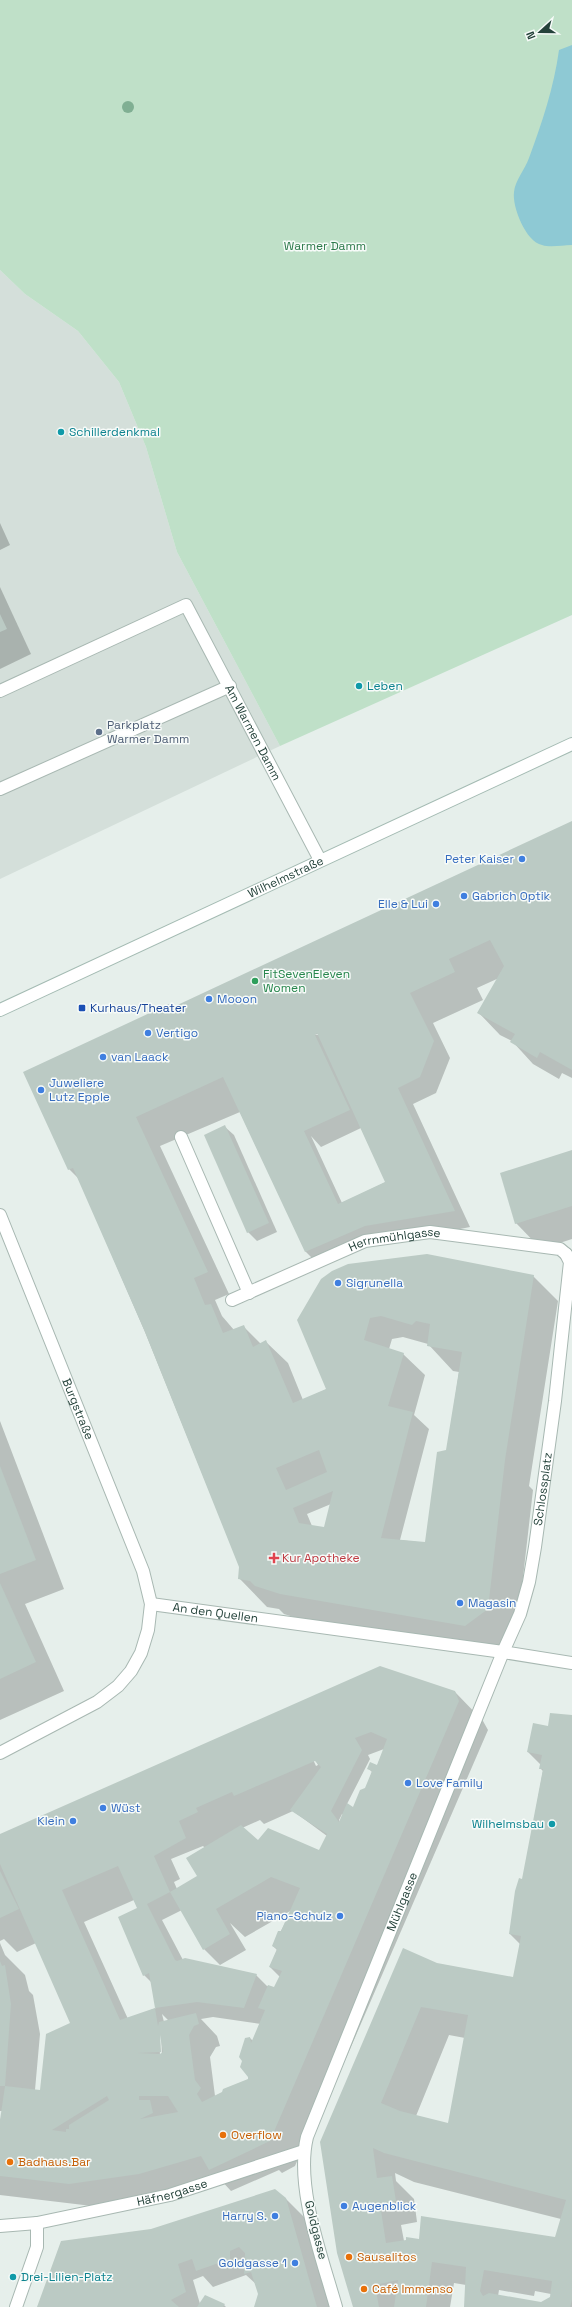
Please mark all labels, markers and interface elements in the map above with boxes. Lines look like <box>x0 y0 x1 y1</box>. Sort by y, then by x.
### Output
north arrow <box>520 12 560 52</box>
text: N <box>523 30 539 42</box>
park label: Warmer Damm <box>284 238 366 254</box>
place label: Schillerdenkmal <box>69 424 160 440</box>
marker: Schillerdenkmal <box>56 427 66 437</box>
place label: Leben <box>367 678 403 694</box>
marker: Leben <box>354 681 364 691</box>
street label: Am Warmen Damm <box>221 682 285 783</box>
place label: Parkplatz Warmer Damm <box>107 717 189 747</box>
marker: Parkplatz Warmer Damm <box>94 727 104 737</box>
place label: Peter Kaiser <box>445 851 514 867</box>
street label: Wilhelmstraße <box>245 853 326 902</box>
marker: Peter Kaiser <box>517 854 527 864</box>
place label: Gabrich Optik <box>472 888 551 904</box>
marker: Gabrich Optik <box>459 891 469 901</box>
place label: Elle & Lui <box>378 896 428 912</box>
marker: Elle & Lui <box>431 899 441 909</box>
place label: FitSevenEleven Women <box>263 966 350 996</box>
marker: FitSevenEleven Women <box>250 976 260 986</box>
place label: Mooon <box>217 991 257 1007</box>
marker: Mooon <box>204 994 214 1004</box>
place label: Kurhaus/Theater <box>90 1000 187 1016</box>
marker: Kurhaus/Theater <box>77 1003 87 1013</box>
place label: Vertigo <box>156 1025 198 1041</box>
marker: Vertigo <box>143 1028 153 1038</box>
place label: van Laack <box>111 1049 169 1065</box>
marker: van Laack <box>98 1052 108 1062</box>
place label: Juweliere Lutz Epple <box>49 1075 110 1105</box>
marker: Juweliere Lutz Epple <box>36 1085 46 1095</box>
street label: Herrnmühlgasse <box>346 1224 442 1255</box>
place label: Sigrunella <box>346 1275 403 1291</box>
marker: Sigrunella <box>333 1278 343 1288</box>
street label: Burgstraße <box>58 1376 97 1442</box>
street label: Schlossplatz <box>530 1451 556 1527</box>
place label: Kur Apotheke <box>282 1550 360 1566</box>
marker: Kur Apotheke <box>269 1553 279 1563</box>
place label: Magasin <box>468 1595 516 1611</box>
marker: Magasin <box>455 1598 465 1608</box>
street label: An den Quellen <box>172 1599 259 1627</box>
place label: Love Family <box>416 1775 483 1791</box>
marker: Love Family <box>403 1778 413 1788</box>
place label: Wüst <box>111 1800 141 1816</box>
marker: Wüst <box>98 1803 108 1813</box>
place label: Klein <box>37 1813 65 1829</box>
marker: Klein <box>68 1816 78 1826</box>
place label: Wilhelmsbau <box>472 1816 544 1832</box>
marker: Wilhelmsbau <box>547 1819 557 1829</box>
street label: Mühlgasse <box>383 1870 421 1934</box>
place label: Piano-Schulz <box>256 1908 332 1924</box>
marker: Piano-Schulz <box>335 1911 345 1921</box>
place label: Overflow <box>231 2127 282 2143</box>
marker: Overflow <box>218 2130 228 2140</box>
place label: Badhaus.Bar <box>18 2154 91 2170</box>
marker: Badhaus.Bar <box>5 2157 15 2167</box>
street label: Häfnergasse <box>135 2175 209 2210</box>
place label: Augenblick <box>352 2198 417 2214</box>
street label: Goldgasse <box>301 2199 331 2261</box>
marker: Augenblick <box>339 2201 349 2211</box>
place label: Harry S. <box>222 2208 267 2224</box>
marker: Harry S. <box>270 2211 280 2221</box>
place label: Sausalitos <box>357 2249 417 2265</box>
marker: Sausalitos <box>344 2252 354 2262</box>
place label: Goldgasse 1 <box>219 2255 287 2271</box>
marker: Goldgasse 1 <box>290 2258 300 2268</box>
place label: Drei-Lilien-Platz <box>21 2269 113 2285</box>
marker: Drei-Lilien-Platz <box>8 2272 18 2282</box>
place label: Café Immenso <box>372 2281 453 2297</box>
marker: Café Immenso <box>359 2284 369 2294</box>

